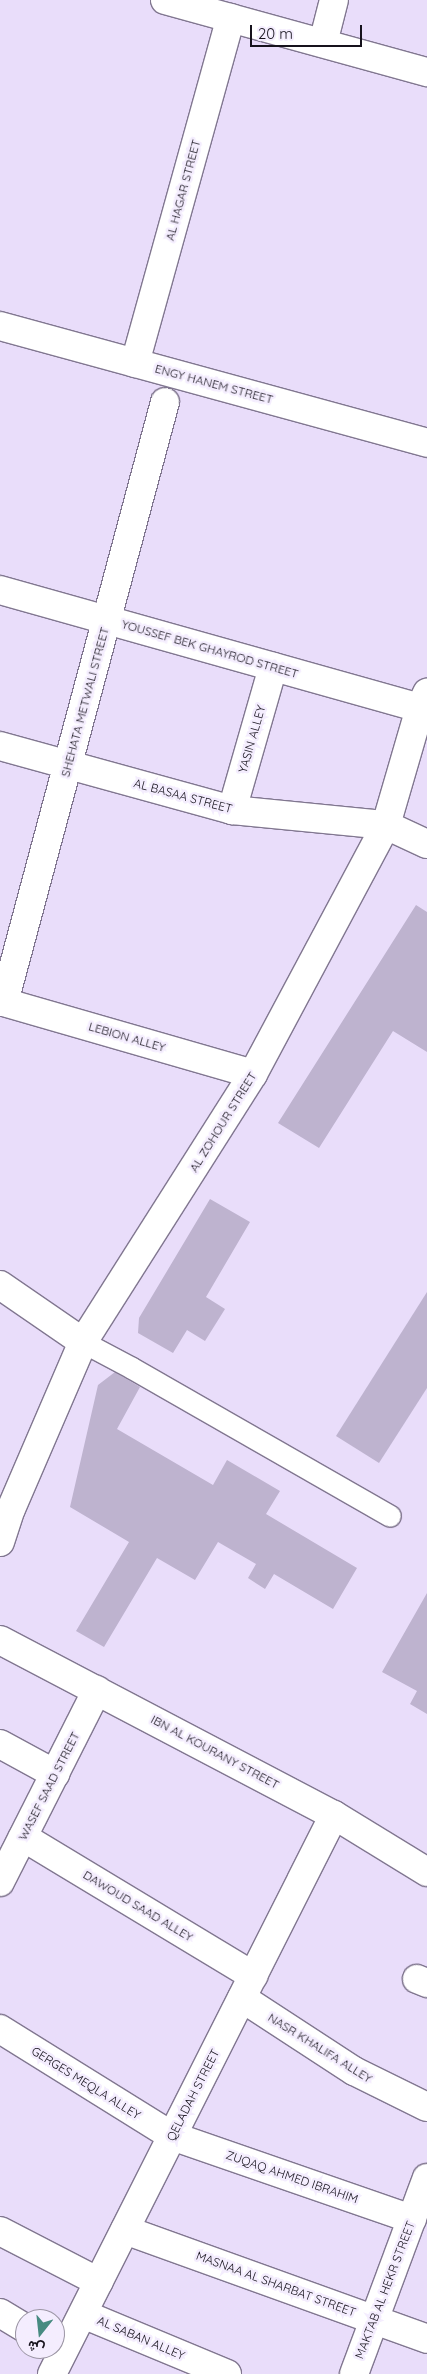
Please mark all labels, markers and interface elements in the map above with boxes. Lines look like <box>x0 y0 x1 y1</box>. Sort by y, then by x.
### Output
scale bar <box>252 15 364 47</box>
text: 20 m <box>258 24 293 43</box>
street label: AL HAGAR STREET <box>163 138 203 242</box>
street label: ENGY HANEM STREET <box>153 361 275 407</box>
street label: YOUSSEF BEK GHAYROD STREET <box>120 617 300 681</box>
street label: SHEHATA METWALI STREET <box>58 626 112 778</box>
street label: YASIN ALLEY <box>235 703 269 775</box>
street label: AL BASAA STREET <box>132 776 234 816</box>
street label: LEBION ALLEY <box>87 1019 167 1055</box>
street label: AL ZOHOUR STREET <box>186 1069 260 1175</box>
street label: IBN AL KOURANY STREET <box>148 1712 282 1792</box>
street label: WASEF SAAD STREET <box>15 1729 83 1843</box>
street label: DAWOUD SAAD ALLEY <box>81 1868 195 1944</box>
street label: NASR KHALIFA ALLEY <box>265 2010 375 2086</box>
street label: GERGES MEQLA ALLEY <box>29 2044 143 2122</box>
street label: QELADAH STREET <box>164 2047 222 2143</box>
street label: ZUQAQ AHMED IBRAHIM <box>224 2148 360 2206</box>
street label: MAKTAB AL HEKR STREET <box>352 2219 418 2361</box>
street label: MASNAA AL SHARBAT STREET <box>194 2248 358 2320</box>
north arrow <box>15 2309 65 2359</box>
street label: AL SABAN ALLEY <box>95 2313 187 2363</box>
text: ش <box>26 2336 47 2358</box>

